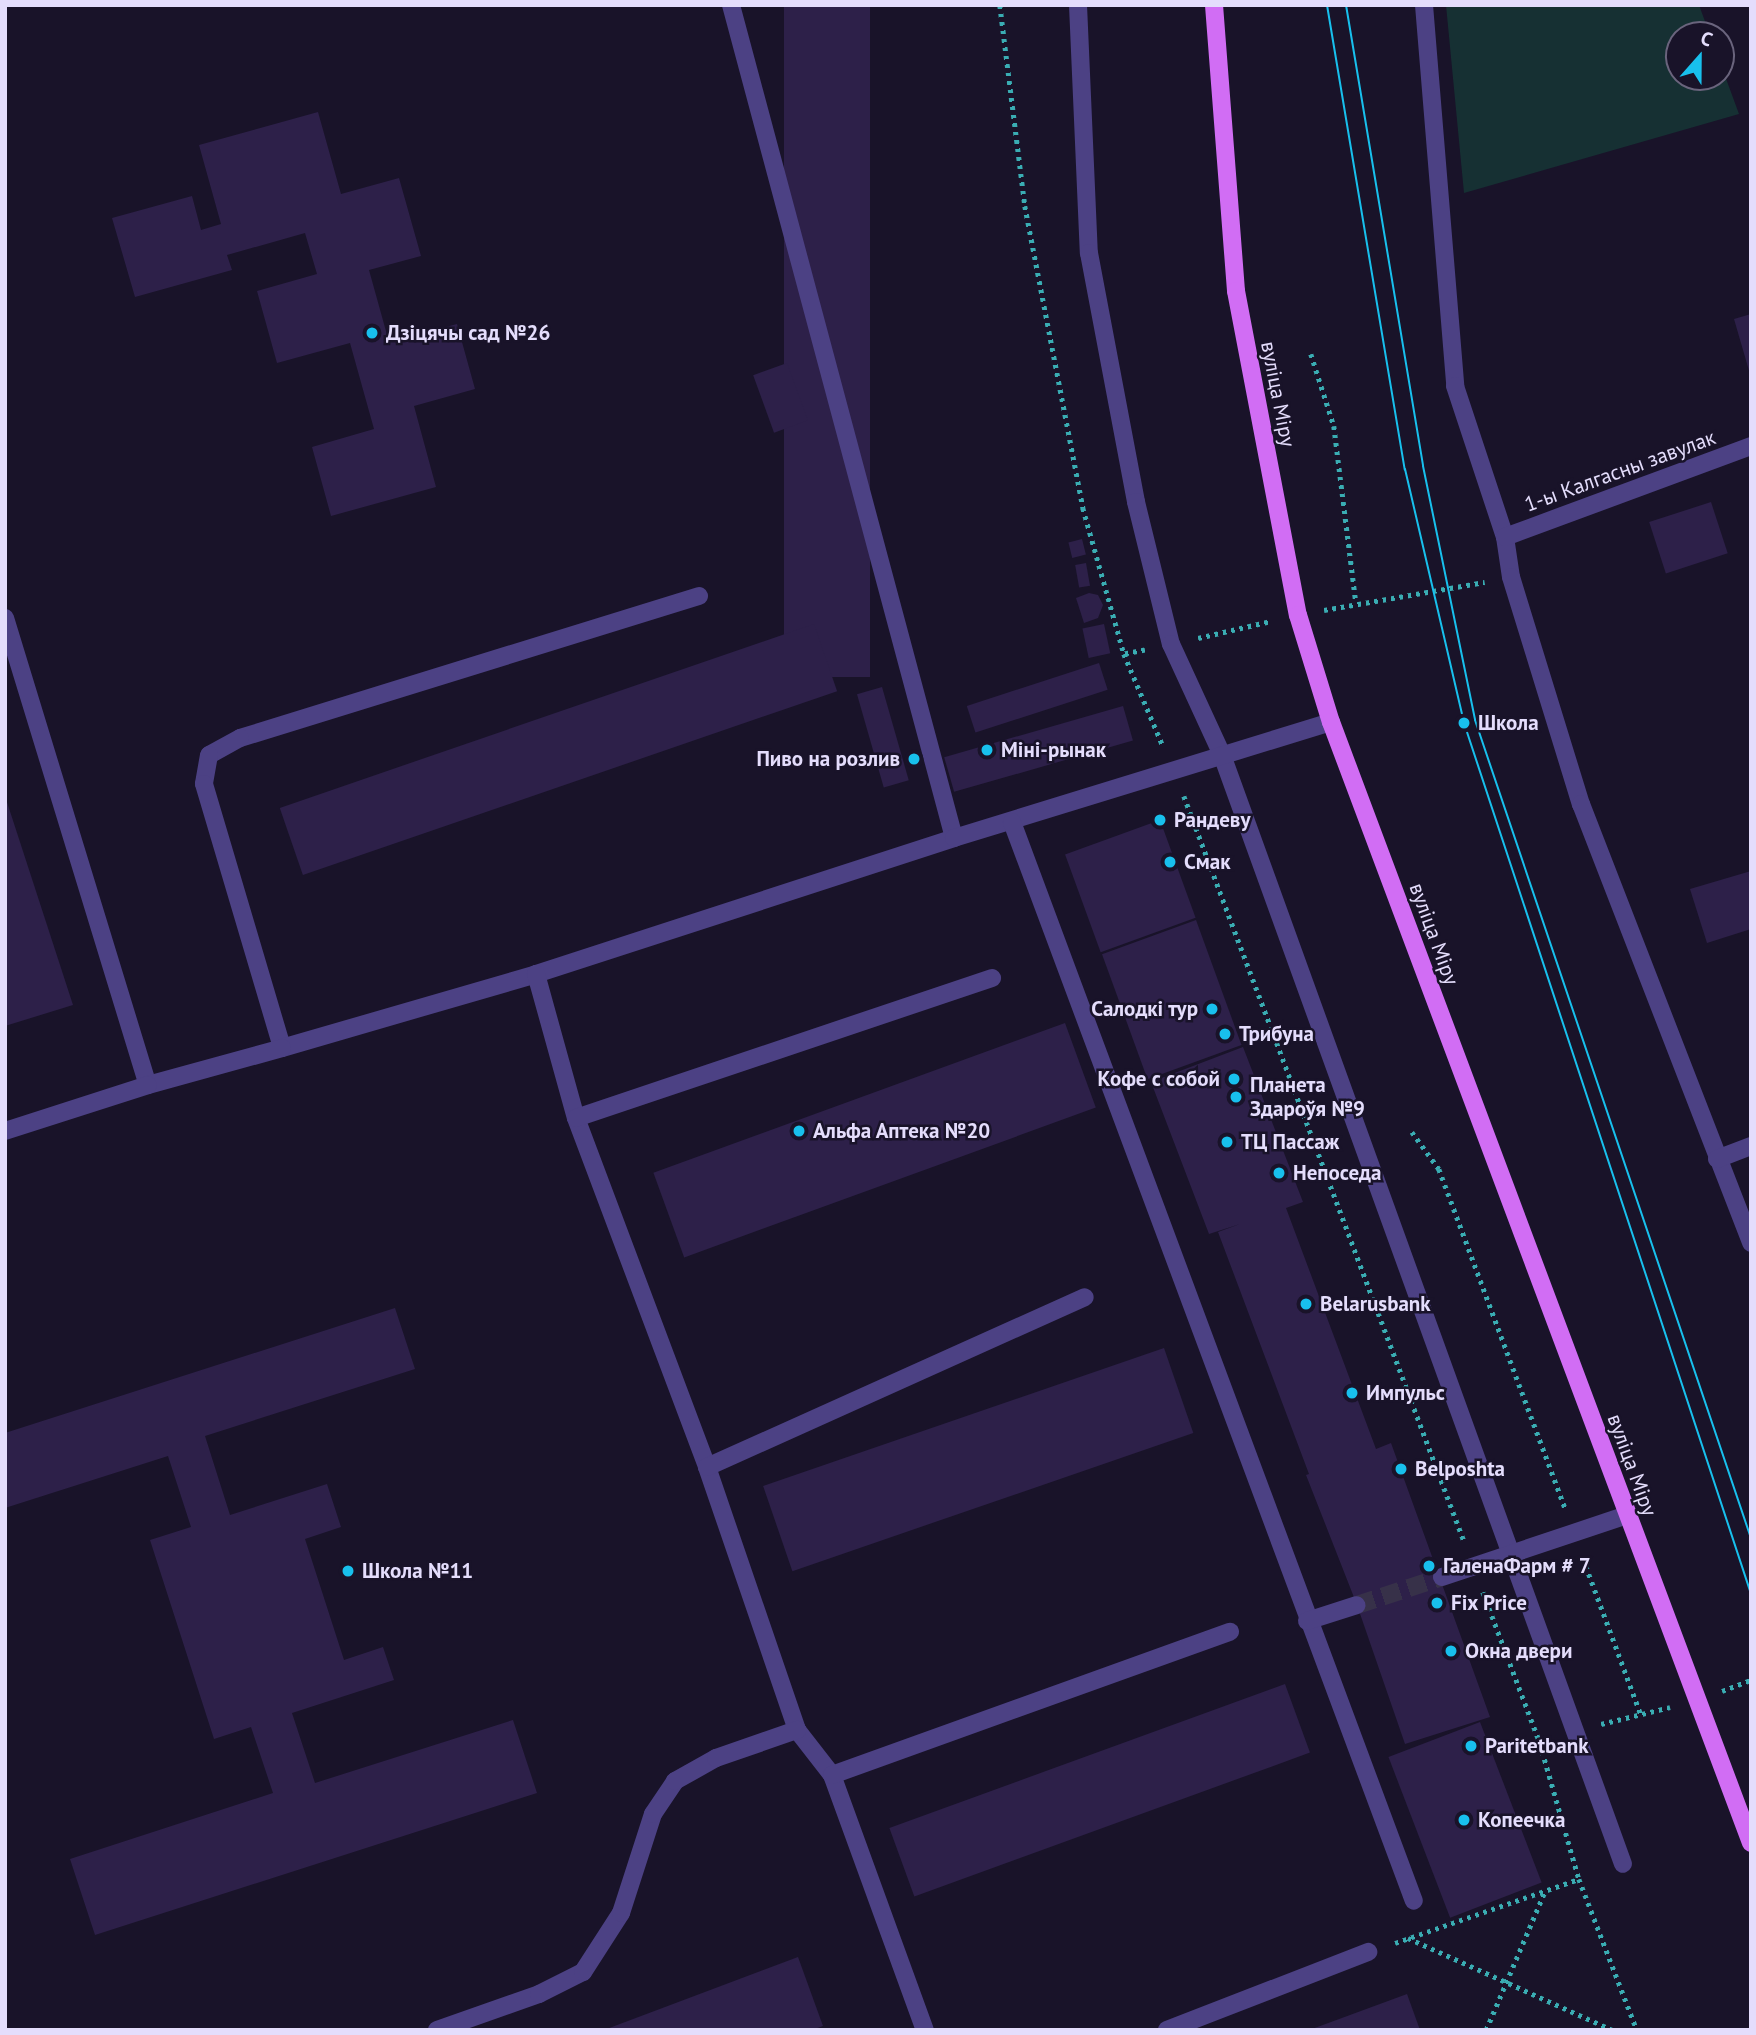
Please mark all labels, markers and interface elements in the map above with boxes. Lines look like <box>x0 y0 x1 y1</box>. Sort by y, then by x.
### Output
north arrow <box>1665 21 1735 91</box>
text: С <box>1698 25 1716 51</box>
place label: Дзіцячы сад №26 <box>386 320 550 346</box>
marker: Дзіцячы сад №26 <box>364 325 380 341</box>
street label: вуліца Міру <box>1255 339 1301 449</box>
street label: 1-ы Калгасны завулак <box>1521 425 1719 517</box>
place label: Школа <box>1478 710 1539 736</box>
marker: Школа <box>1456 715 1472 731</box>
place label: Міні-рынак <box>1001 737 1106 763</box>
marker: Міні-рынак <box>979 742 995 758</box>
place label: Пиво на розлив <box>756 746 900 772</box>
marker: Пиво на розлив <box>906 751 922 767</box>
place label: Рандеву <box>1174 807 1250 833</box>
marker: Рандеву <box>1152 812 1168 828</box>
place label: Смак <box>1184 849 1230 875</box>
marker: Смак <box>1162 854 1178 870</box>
street label: вуліца Міру <box>1404 879 1464 989</box>
place label: Салодкі тур <box>1091 996 1198 1022</box>
marker: Салодкі тур <box>1204 1001 1220 1017</box>
place label: Трибуна <box>1239 1021 1314 1047</box>
marker: Трибуна <box>1217 1026 1233 1042</box>
place label: Кофе с собой <box>1097 1066 1220 1092</box>
marker: Кофе с собой <box>1226 1071 1242 1087</box>
place label: Планета Здароўя №9 <box>1250 1072 1365 1122</box>
marker: Планета Здароўя №9 <box>1228 1089 1244 1105</box>
place label: Альфа Аптека №20 <box>813 1118 991 1144</box>
marker: Альфа Аптека №20 <box>791 1123 807 1139</box>
place label: ТЦ Пассаж <box>1241 1129 1339 1155</box>
marker: ТЦ Пассаж <box>1219 1134 1235 1150</box>
place label: Непоседа <box>1293 1160 1381 1186</box>
marker: Непоседа <box>1271 1165 1287 1181</box>
place label: Belarusbank <box>1320 1291 1431 1317</box>
marker: Belarusbank <box>1298 1296 1314 1312</box>
place label: Импульс <box>1366 1380 1445 1406</box>
marker: Импульс <box>1344 1385 1360 1401</box>
street label: вуліца Міру <box>1602 1410 1662 1520</box>
place label: Belposhta <box>1415 1456 1505 1482</box>
marker: Belposhta <box>1393 1461 1409 1477</box>
place label: ГаленаФарм # 7 <box>1443 1553 1591 1579</box>
place label: Школа №11 <box>362 1558 473 1584</box>
marker: ГаленаФарм # 7 <box>1421 1558 1437 1574</box>
marker: Школа №11 <box>340 1563 356 1579</box>
place label: Fix Price <box>1451 1590 1527 1616</box>
marker: Fix Price <box>1429 1595 1445 1611</box>
place label: Окна двери <box>1465 1638 1572 1664</box>
marker: Окна двери <box>1443 1643 1459 1659</box>
place label: Paritetbank <box>1485 1733 1588 1759</box>
marker: Paritetbank <box>1463 1738 1479 1754</box>
place label: Копеечка <box>1478 1807 1565 1833</box>
marker: Копеечка <box>1456 1812 1472 1828</box>

